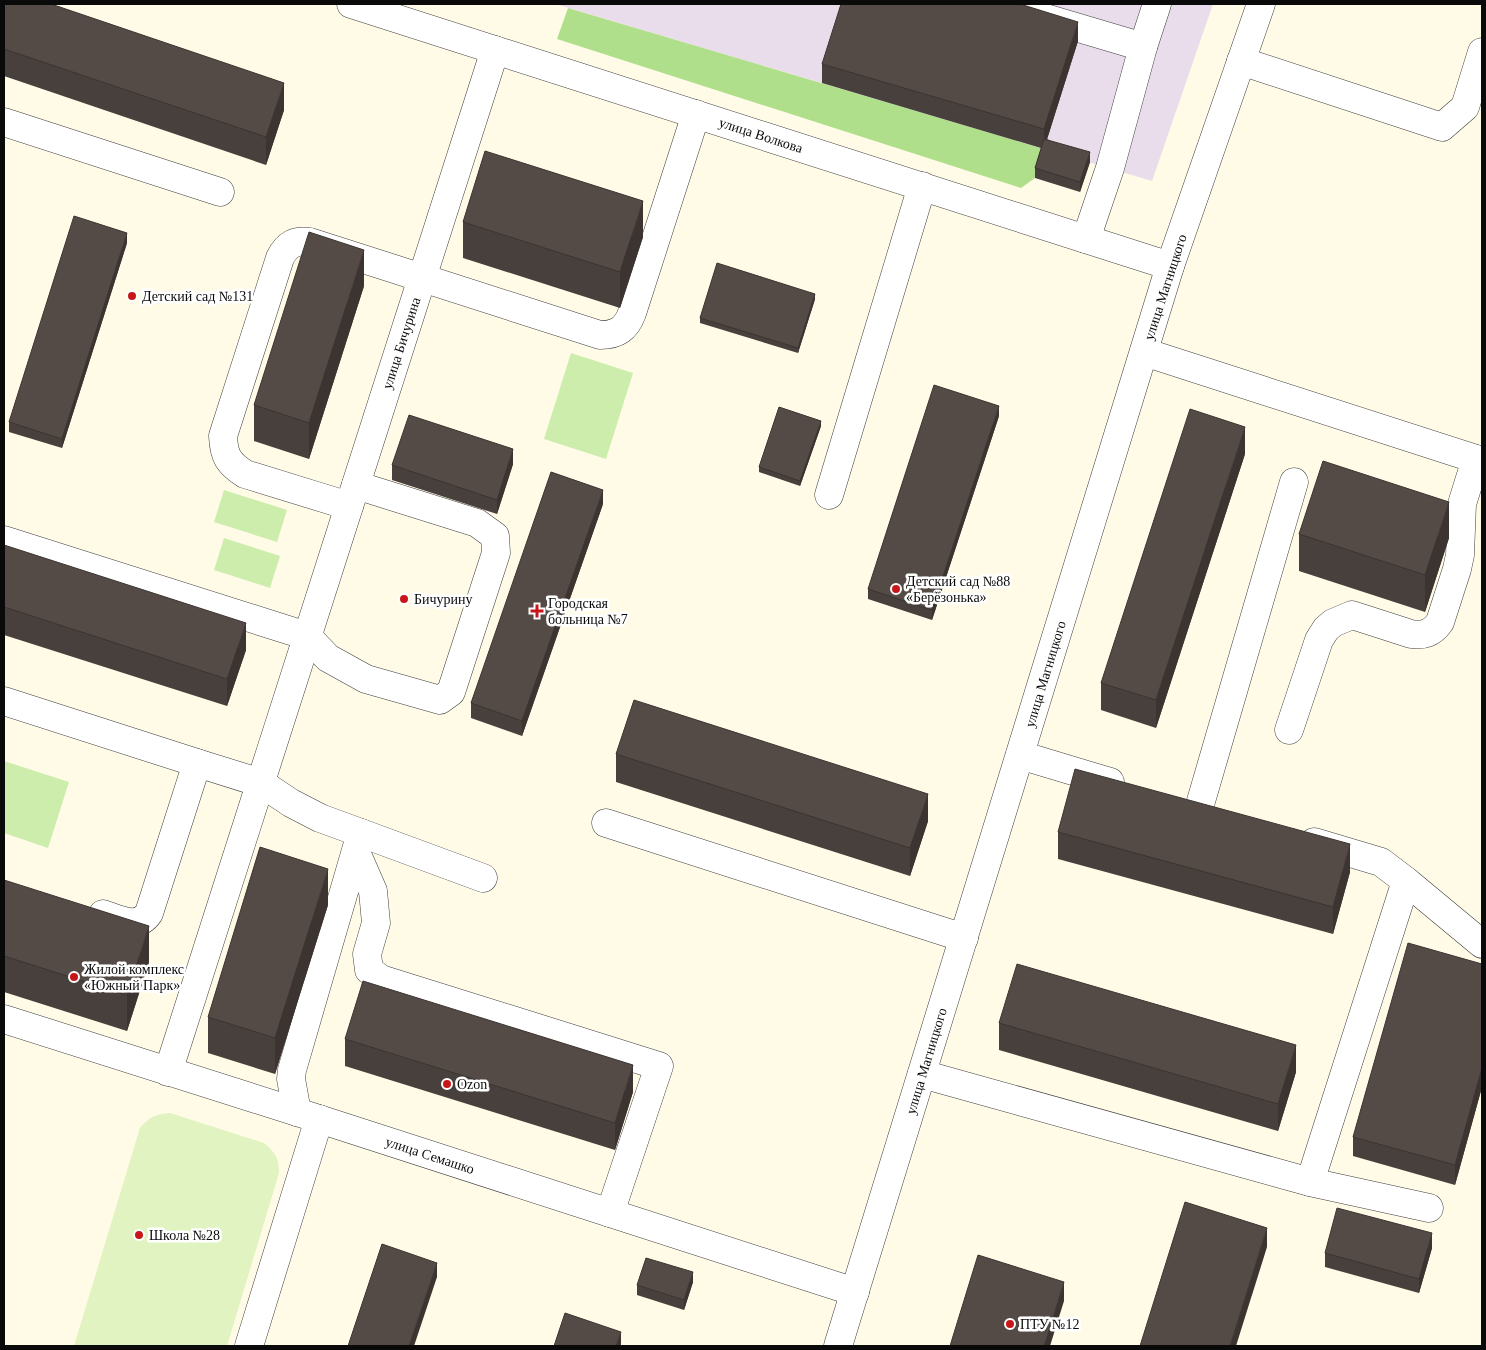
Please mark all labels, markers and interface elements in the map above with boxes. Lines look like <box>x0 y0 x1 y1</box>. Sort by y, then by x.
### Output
street label: улица Волкова <box>717 115 805 156</box>
street label: улица Магницкого <box>1141 232 1190 342</box>
place label: Детский сад №131 <box>142 289 253 304</box>
marker: Детский сад №131 <box>126 290 138 302</box>
street label: улица Бичурина <box>380 295 424 391</box>
place label: Детский сад №88 «Берёзонька» <box>906 574 1010 605</box>
marker: Детский сад №88 «Берёзонька» <box>890 583 902 595</box>
place label: Бичурину <box>414 592 473 607</box>
marker: Бичурину <box>398 593 410 605</box>
place label: Городская больница №7 <box>548 596 628 627</box>
marker: Городская больница №7 <box>530 604 544 618</box>
street label: улица Магницкого <box>1022 619 1069 729</box>
place label: Жилой комплекс «Южный Парк» <box>84 962 184 993</box>
marker: Жилой комплекс «Южный Парк» <box>68 971 80 983</box>
street label: улица Магницкого <box>903 1006 950 1116</box>
place label: Ozon <box>457 1077 487 1092</box>
marker: Ozon <box>441 1078 453 1090</box>
street label: улица Семашко <box>383 1134 476 1177</box>
place label: Школа №28 <box>149 1228 220 1243</box>
marker: Школа №28 <box>133 1229 145 1241</box>
place label: ПТУ №12 <box>1020 1317 1079 1332</box>
marker: ПТУ №12 <box>1004 1318 1016 1330</box>

